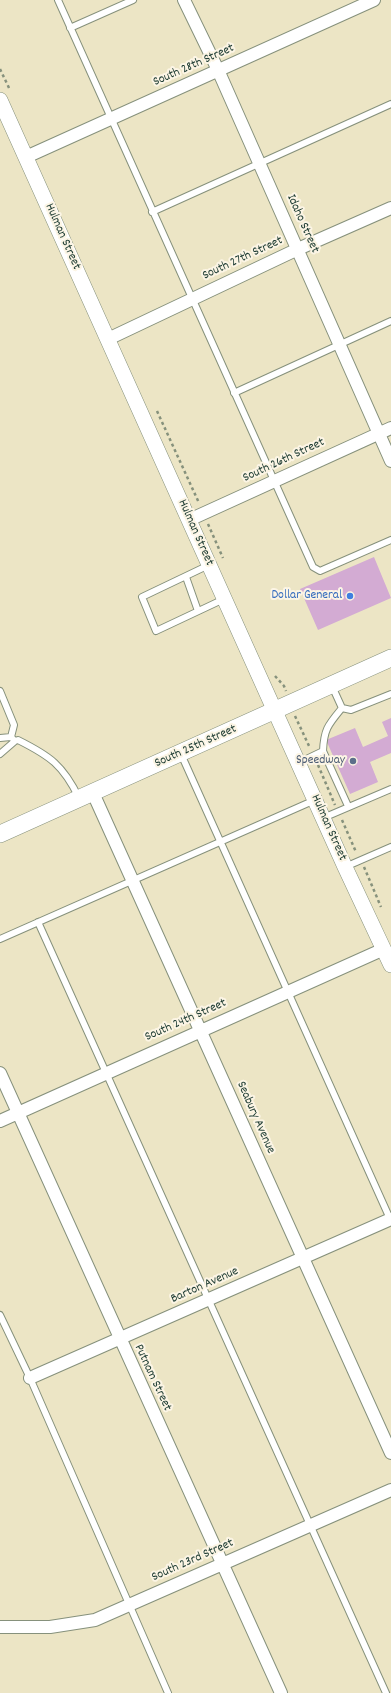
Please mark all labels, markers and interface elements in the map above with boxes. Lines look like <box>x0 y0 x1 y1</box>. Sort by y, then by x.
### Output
street label: South 28th Street <box>151 41 237 91</box>
street label: Idaho Street <box>282 192 322 256</box>
street label: Hulman Street <box>40 201 84 273</box>
street label: South 27th Street <box>200 234 286 284</box>
street label: South 26th Street <box>241 435 327 487</box>
street label: Hulman Street <box>173 497 217 569</box>
place label: Dollar General <box>271 588 342 604</box>
marker: Dollar General <box>345 591 355 601</box>
street label: South 25th Street <box>153 722 239 772</box>
place label: Speedway <box>296 753 345 769</box>
marker: Speedway <box>348 756 358 766</box>
street label: Hulman Street <box>306 792 350 864</box>
street label: South 24th Street <box>143 996 229 1046</box>
street label: Seabury Avenue <box>232 1079 278 1157</box>
street label: Barton Avenue <box>169 1264 241 1308</box>
street label: Putnam Street <box>130 1342 174 1414</box>
street label: South 23rd Street <box>150 1536 236 1586</box>

